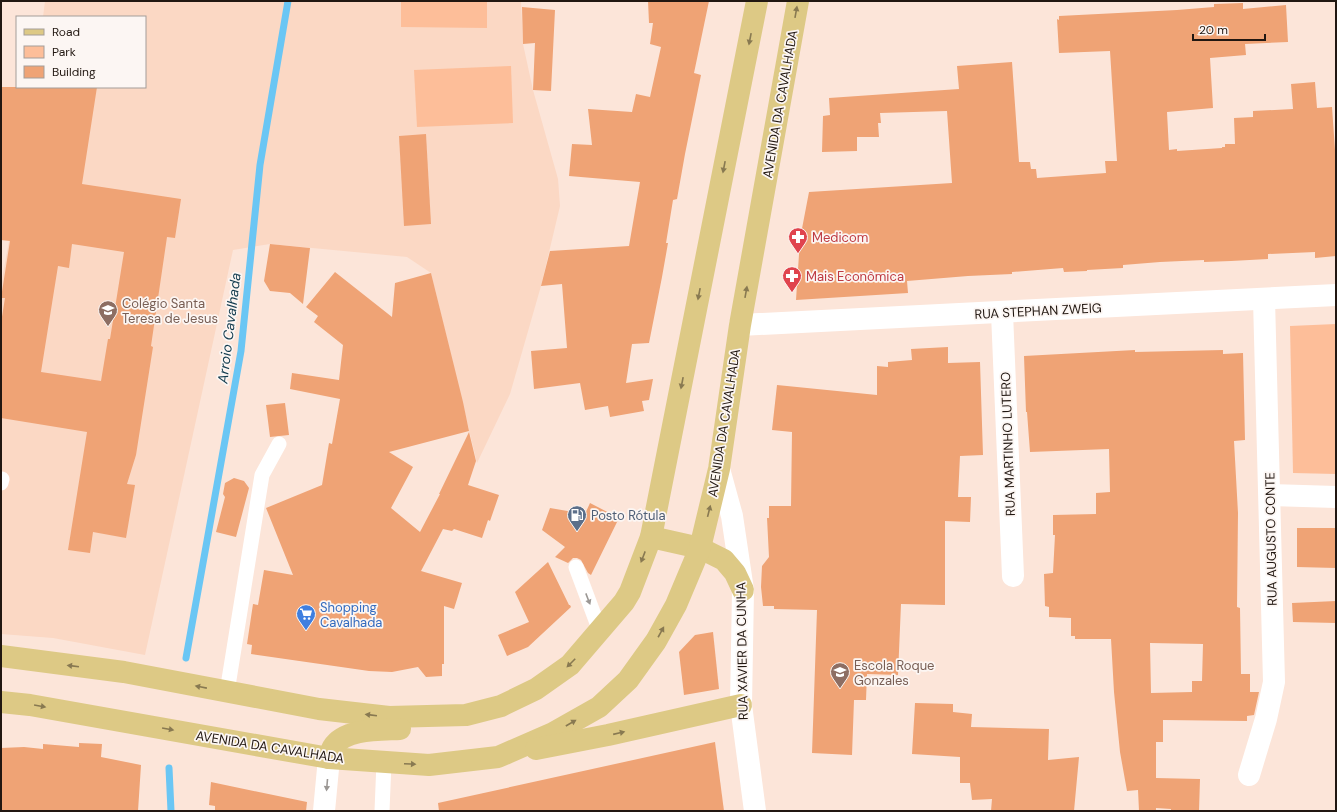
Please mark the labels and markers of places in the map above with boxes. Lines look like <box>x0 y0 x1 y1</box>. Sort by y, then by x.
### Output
pharmacy icon: Medicom <box>787 226 809 254</box>
place label: Medicom <box>812 229 868 246</box>
pharmacy icon: Mais Econômica <box>781 265 803 293</box>
place label: Mais Econômica <box>806 268 904 285</box>
place label: Colégio Santa Teresa de Jesus <box>122 295 218 327</box>
school or university icon: Colégio Santa Teresa de Jesus <box>97 299 119 327</box>
fuel station icon: Posto Rótula <box>566 504 588 532</box>
place label: Posto Rótula <box>591 507 666 524</box>
place label: Shopping Cavalhada <box>320 599 382 631</box>
supermarket icon: Shopping Cavalhada <box>295 603 317 631</box>
place label: Escola Roque Gonzales <box>854 657 934 689</box>
school or university icon: Escola Roque Gonzales <box>829 661 851 689</box>

